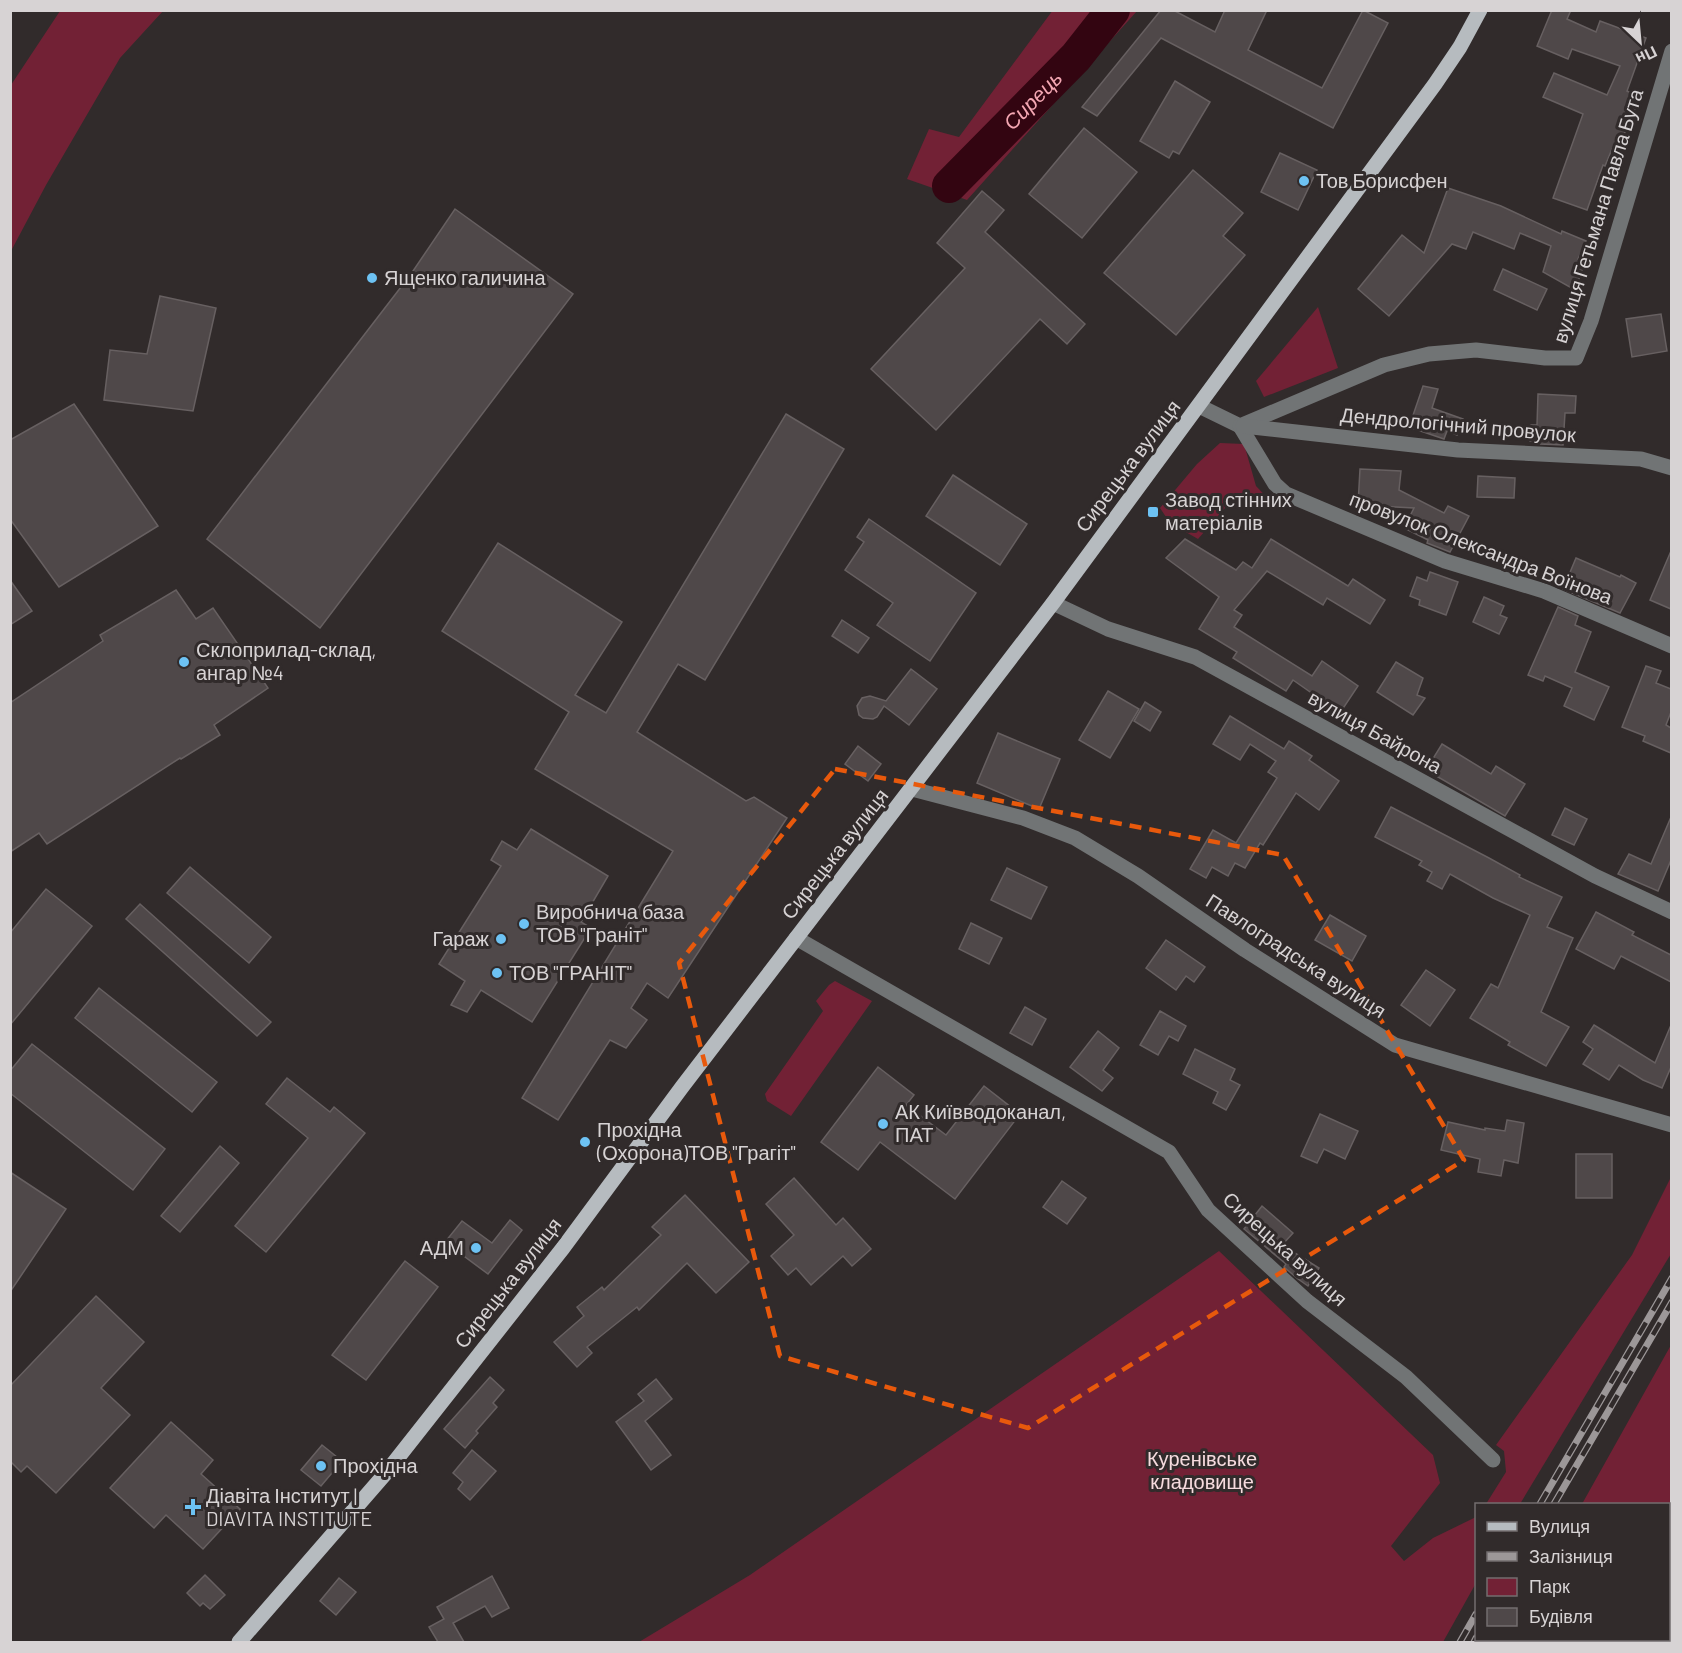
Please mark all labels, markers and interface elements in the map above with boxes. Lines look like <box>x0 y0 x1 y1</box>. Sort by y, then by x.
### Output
north arrow <box>1610 12 1670 72</box>
text: Пн <box>1633 43 1660 69</box>
water label: Сирець <box>997 65 1067 134</box>
street label: вулиця Гетьмана Павла Бута <box>1547 85 1647 346</box>
place label: Тов Борисфен <box>1316 168 1448 192</box>
marker: Тов Борисфен <box>1297 174 1311 188</box>
place label: Ященко галичина <box>384 265 546 289</box>
marker: Ященко галичина <box>365 271 379 285</box>
street label: Сирецька вулиця <box>1070 395 1185 536</box>
street label: Дендрологічний провулок <box>1339 402 1577 446</box>
street label: провулок Олександра Воїнова <box>1347 486 1617 609</box>
place label: Завод стінних матеріалів <box>1165 487 1292 534</box>
marker: Завод стінних матеріалів <box>1146 505 1160 519</box>
place label: Склоприлад-склад, ангар №4 <box>196 637 377 684</box>
marker: Склоприлад-склад, ангар №4 <box>177 655 191 669</box>
street label: вулиця Байрона <box>1305 685 1447 778</box>
street label: Сирецька вулиця <box>776 783 893 923</box>
street label: Павлоградська вулиця <box>1202 888 1391 1022</box>
place label: Виробнича база ТОВ "Граніт" <box>536 899 685 946</box>
marker: Виробнича база ТОВ "Граніт" <box>517 917 531 931</box>
place label: Гараж <box>433 926 490 950</box>
marker: Гараж <box>494 932 508 946</box>
place label: ТОВ "ГРАНІТ" <box>509 960 632 984</box>
marker: ТОВ "ГРАНІТ" <box>490 966 504 980</box>
place label: АК Київводоканал, ПАТ <box>895 1099 1066 1146</box>
place label: Прохідна (Охорона)ТОВ "Грагіт" <box>596 1117 796 1164</box>
marker: АК Київводоканал, ПАТ <box>876 1117 890 1131</box>
marker: Прохідна (Охорона)ТОВ "Грагіт" <box>578 1135 592 1149</box>
street label: Сирецька вулиця <box>1219 1186 1353 1310</box>
street label: Сирецька вулиця <box>449 1212 566 1352</box>
place label: АДМ <box>420 1235 464 1259</box>
marker: АДМ <box>469 1241 483 1255</box>
park label: Куренівське кладовище <box>1147 1446 1257 1493</box>
place label: Прохідна <box>333 1453 419 1477</box>
marker: Прохідна <box>314 1459 328 1473</box>
place label: Діавіта Інститут | DIAVITA INSTITUTE <box>206 1483 372 1530</box>
marker: Діавіта Інститут | DIAVITA INSTITUTE <box>184 1498 202 1516</box>
legend <box>1475 1503 1670 1641</box>
text: Вулиця <box>1529 1515 1590 1537</box>
text: Залізниця <box>1529 1545 1613 1567</box>
text: Парк <box>1529 1575 1570 1597</box>
text: Будівля <box>1529 1605 1593 1627</box>

